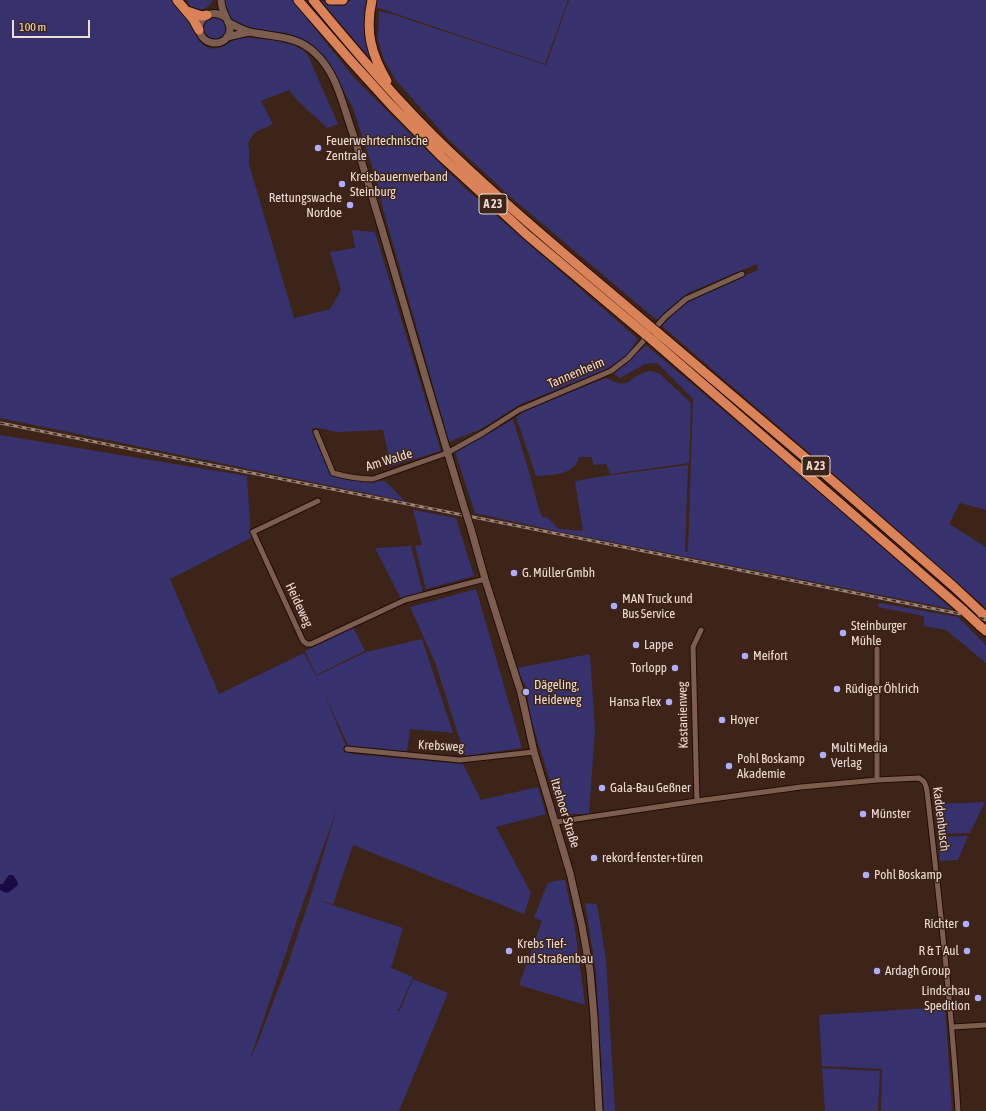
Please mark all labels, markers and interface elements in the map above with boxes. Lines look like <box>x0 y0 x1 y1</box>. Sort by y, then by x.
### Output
scale bar <box>14 12 92 38</box>
text: 100 m <box>19 20 46 34</box>
place label: Feuerwehrtechnische Zentrale <box>326 133 428 164</box>
marker: Feuerwehrtechnische Zentrale <box>313 143 323 153</box>
place label: Kreisbauernverband Steinburg <box>350 169 448 200</box>
marker: Kreisbauernverband Steinburg <box>337 179 347 189</box>
place label: Rettungswache Nordoe <box>269 190 342 221</box>
road number: A 23 <box>479 194 507 214</box>
marker: Rettungswache Nordoe <box>345 200 355 210</box>
street label: Tannenheim <box>545 354 607 392</box>
street label: Am Walde <box>364 446 414 474</box>
road number: A 23 <box>802 456 830 476</box>
place label: G. Müller Gmbh <box>522 565 595 581</box>
marker: G. Müller Gmbh <box>509 568 519 578</box>
street label: Heideweg <box>282 580 316 630</box>
place label: MAN Truck und Bus Service <box>622 591 693 622</box>
marker: MAN Truck und Bus Service <box>609 601 619 611</box>
place label: Steinburger Mühle <box>851 618 906 649</box>
marker: Steinburger Mühle <box>838 628 848 638</box>
place label: Lappe <box>644 637 673 653</box>
marker: Lappe <box>631 640 641 650</box>
place label: Meifort <box>753 648 788 664</box>
marker: Meifort <box>740 651 750 661</box>
place label: Torlopp <box>630 660 667 676</box>
marker: Torlopp <box>670 663 680 673</box>
place label: Dägeling, Heideweg <box>534 677 582 708</box>
street label: Kastanienweg <box>675 681 691 749</box>
place label: Rüdiger Öhlrich <box>845 681 919 697</box>
marker: Rüdiger Öhlrich <box>832 684 842 694</box>
marker: Dägeling, Heideweg <box>521 687 531 697</box>
place label: Hansa Flex <box>609 694 661 710</box>
marker: Hansa Flex <box>664 697 674 707</box>
place label: Hoyer <box>730 712 758 728</box>
marker: Hoyer <box>717 715 727 725</box>
street label: Krebsweg <box>418 737 464 755</box>
place label: Multi Media Verlag <box>831 740 888 771</box>
marker: Multi Media Verlag <box>818 750 828 760</box>
place label: Pohl Boskamp Akademie <box>737 751 805 782</box>
marker: Pohl Boskamp Akademie <box>724 761 734 771</box>
street label: Itzehoer Straße <box>547 776 583 850</box>
place label: Gala-Bau Geßner <box>610 780 691 796</box>
marker: Gala-Bau Geßner <box>597 783 607 793</box>
street label: Kaddenbusch <box>929 786 953 852</box>
place label: Münster <box>871 806 910 822</box>
marker: Münster <box>858 809 868 819</box>
place label: rekord-fenster+türen <box>602 850 703 866</box>
marker: rekord-fenster+türen <box>589 853 599 863</box>
place label: Pohl Boskamp <box>874 867 942 883</box>
marker: Pohl Boskamp <box>861 870 871 880</box>
place label: Richter <box>924 916 958 932</box>
marker: Richter <box>961 919 971 929</box>
place label: Krebs Tief- und Straßenbau <box>517 936 593 967</box>
place label: R & T Aul <box>919 943 959 959</box>
marker: Krebs Tief- und Straßenbau <box>504 946 514 956</box>
marker: R & T Aul <box>962 946 972 956</box>
place label: Ardagh Group <box>885 963 950 979</box>
marker: Ardagh Group <box>872 966 882 976</box>
place label: Lindschau Spedition <box>921 983 970 1014</box>
marker: Lindschau Spedition <box>973 993 983 1003</box>

